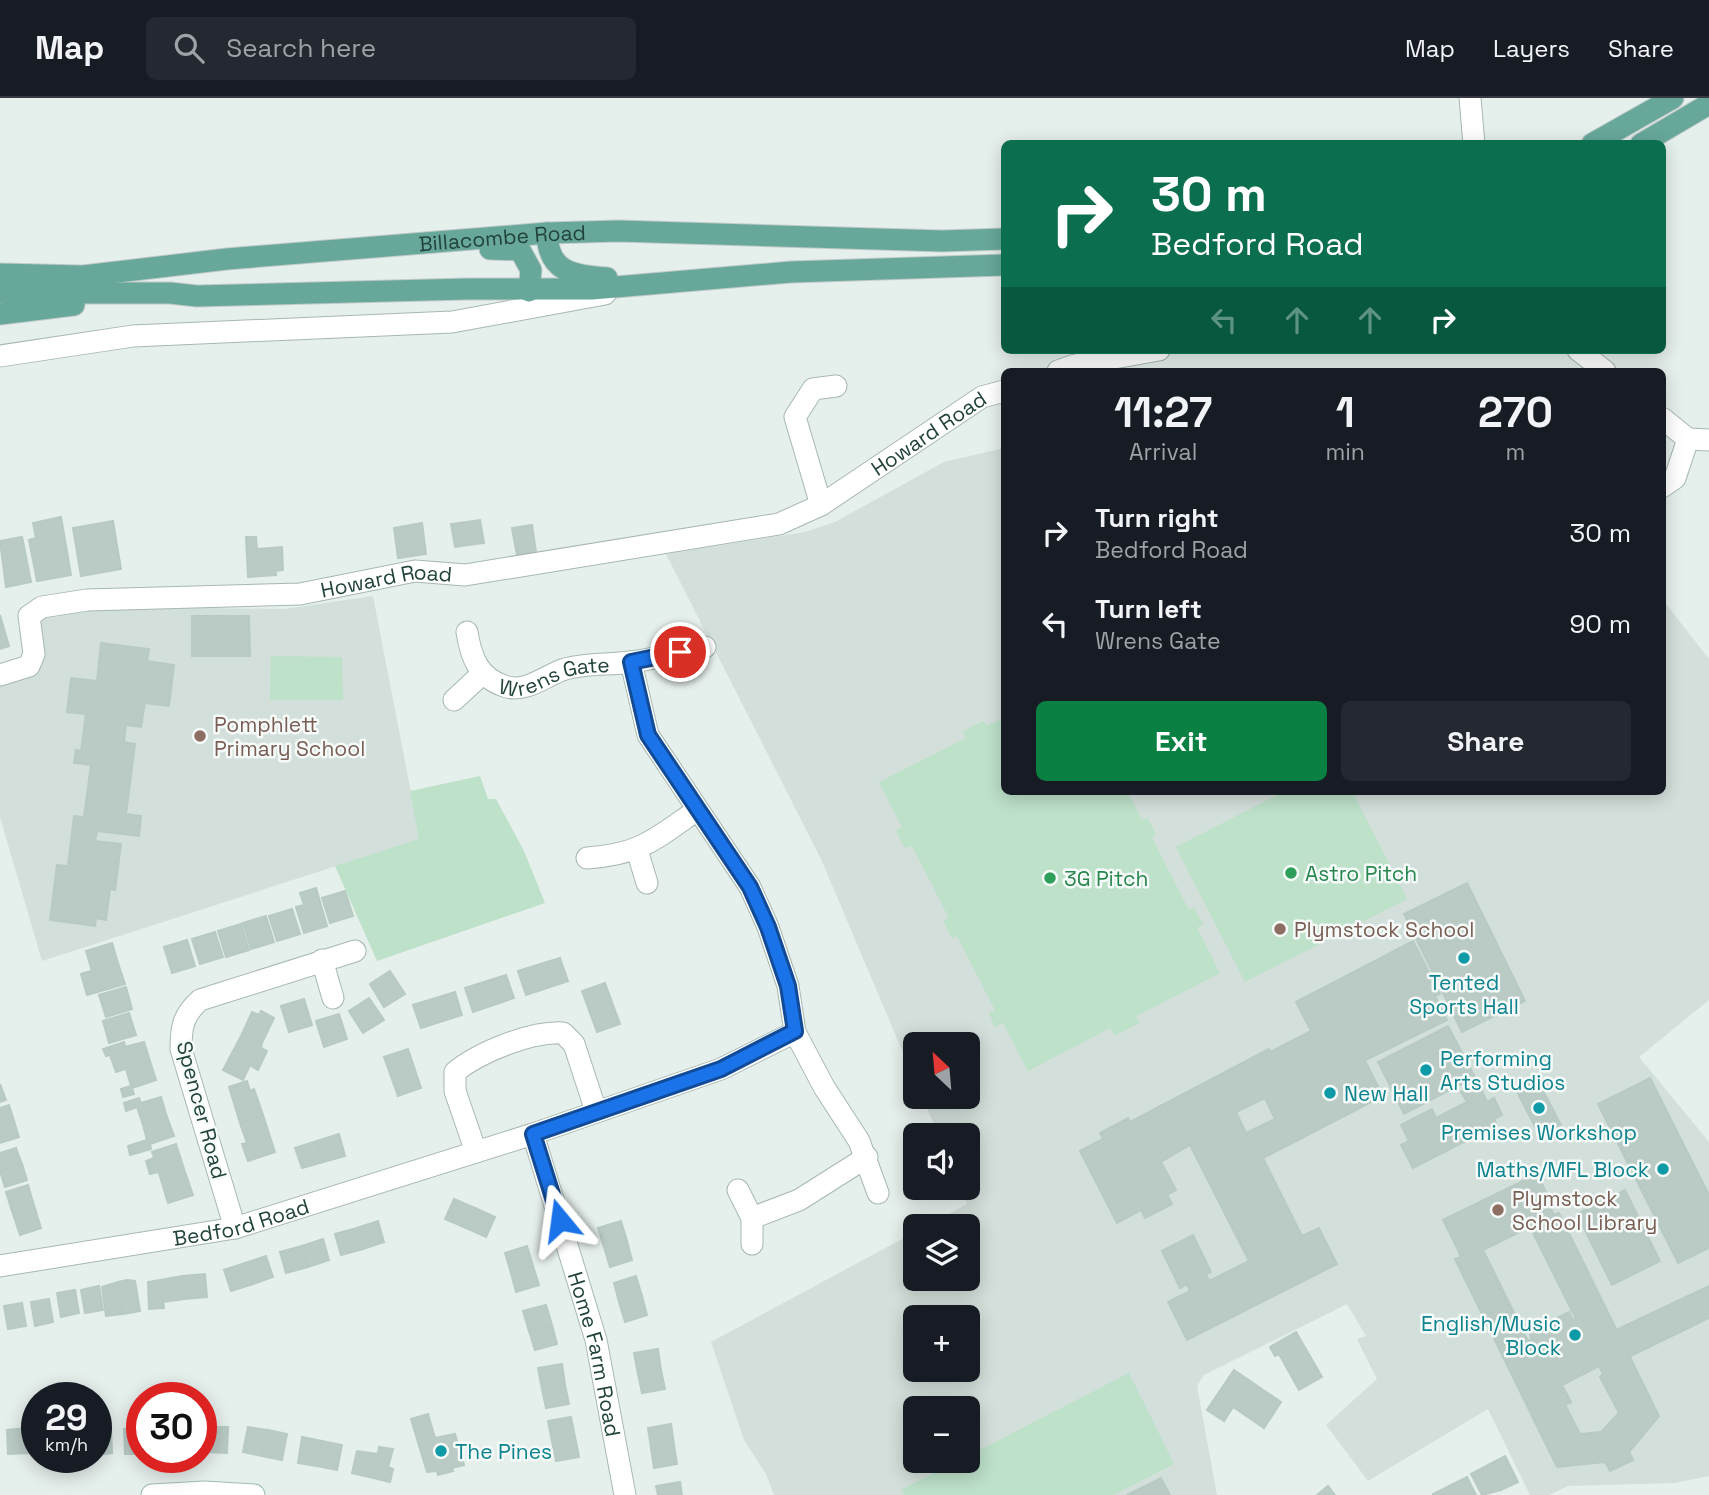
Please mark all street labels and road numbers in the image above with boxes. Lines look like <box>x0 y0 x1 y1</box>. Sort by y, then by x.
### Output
street label: Billacombe Road <box>417 218 586 257</box>
street label: Howard Road <box>865 385 991 481</box>
street label: Howard Road <box>318 557 453 603</box>
street label: Wrens Gate <box>496 650 610 702</box>
street label: Spencer Road <box>171 1038 233 1182</box>
street label: Bedford Road <box>171 1192 312 1251</box>
street label: Home Farm Road <box>562 1268 627 1439</box>

